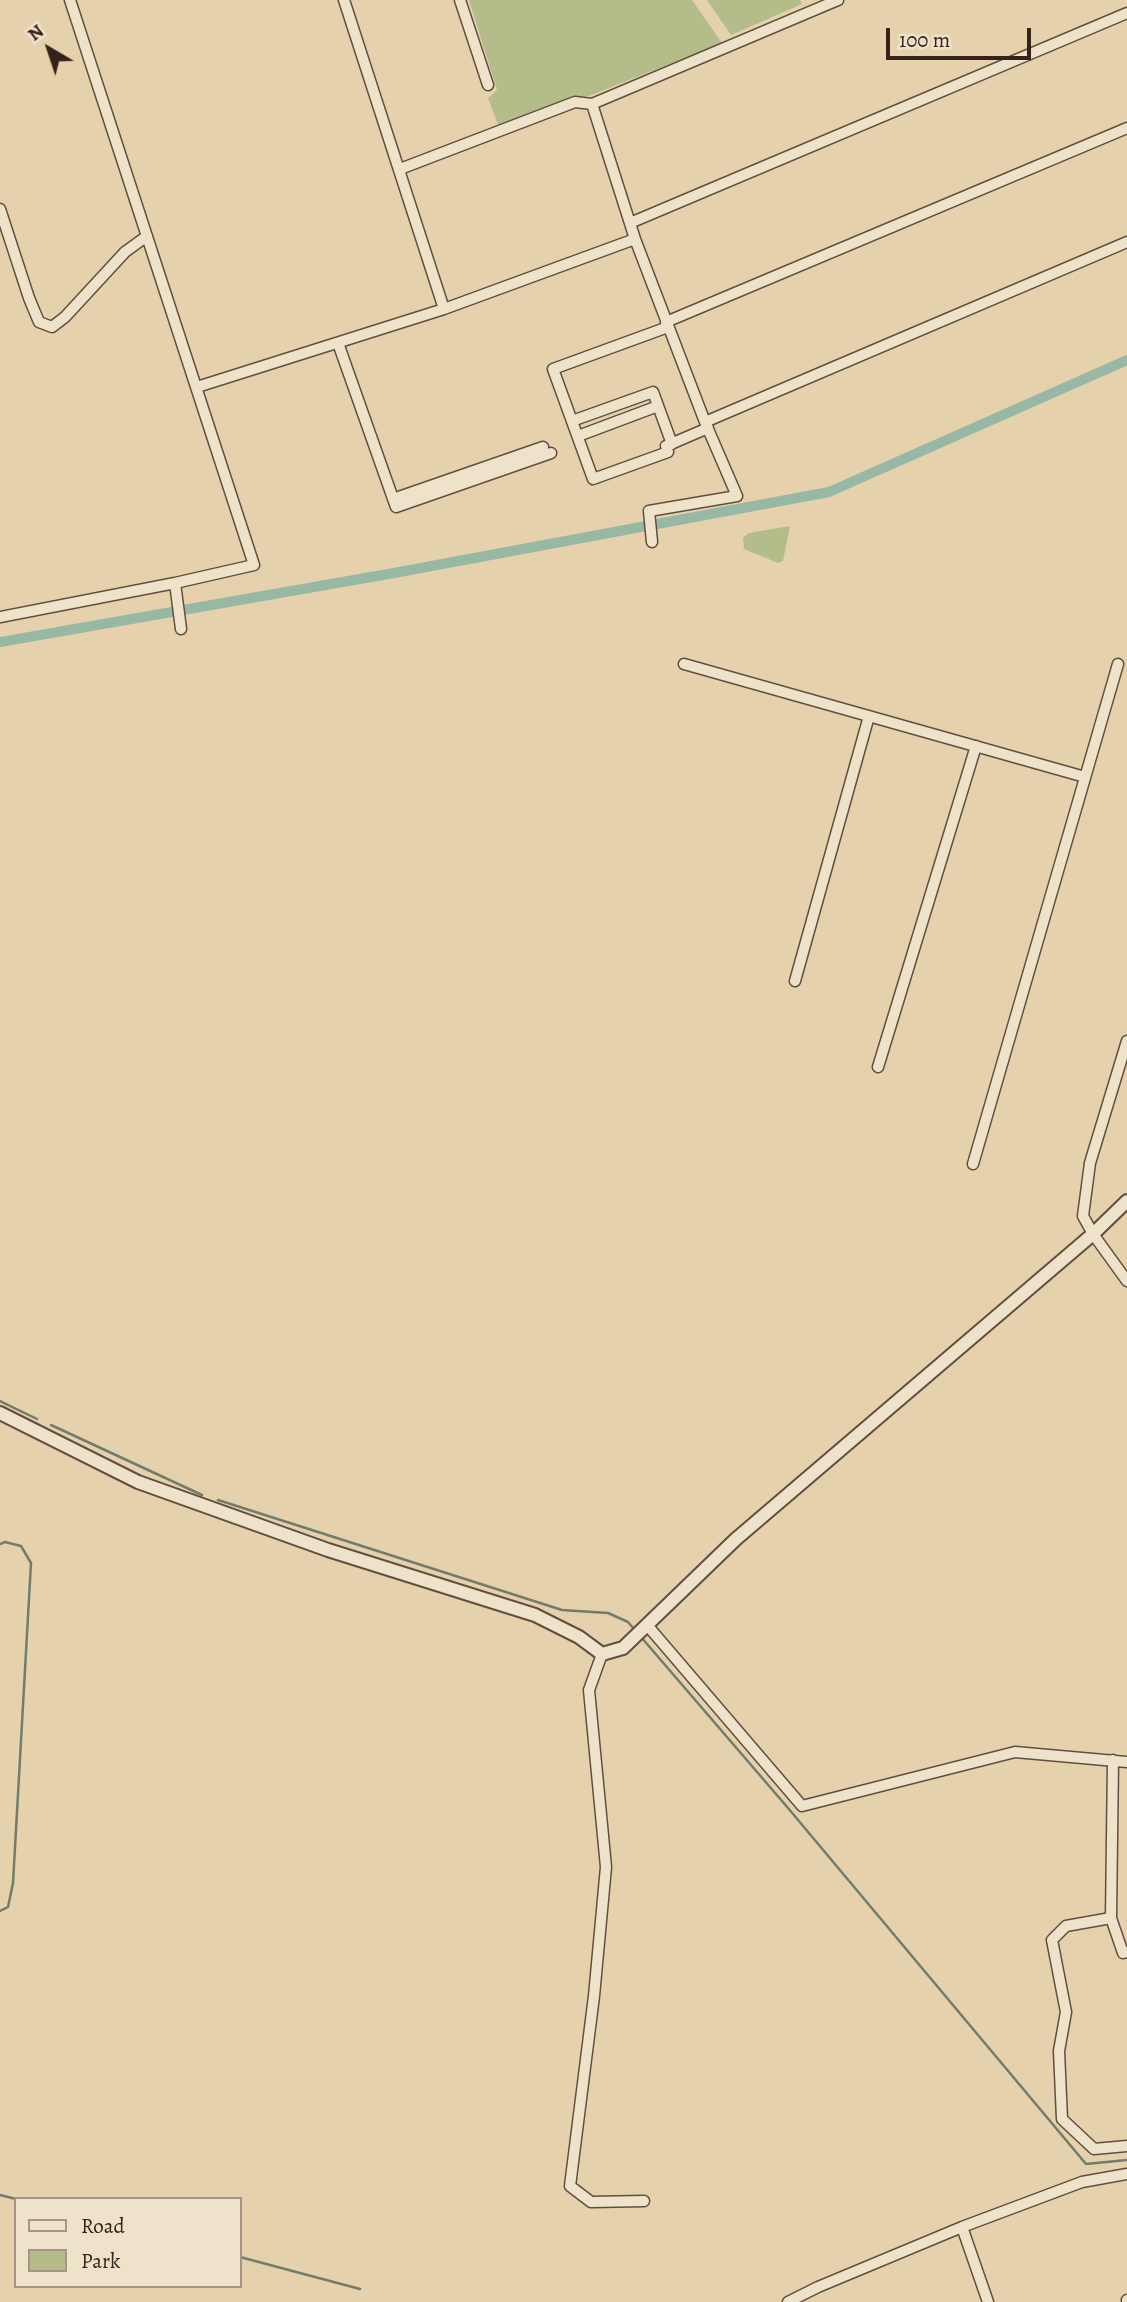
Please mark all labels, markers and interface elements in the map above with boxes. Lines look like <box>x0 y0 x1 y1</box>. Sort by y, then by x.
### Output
north arrow <box>14 14 84 84</box>
scale bar <box>889 14 1034 58</box>
text: N <box>22 18 49 47</box>
text: 100 m <box>899 26 950 54</box>
legend <box>14 2197 242 2288</box>
text: Road <box>81 2212 125 2240</box>
text: Park <box>81 2247 120 2275</box>

